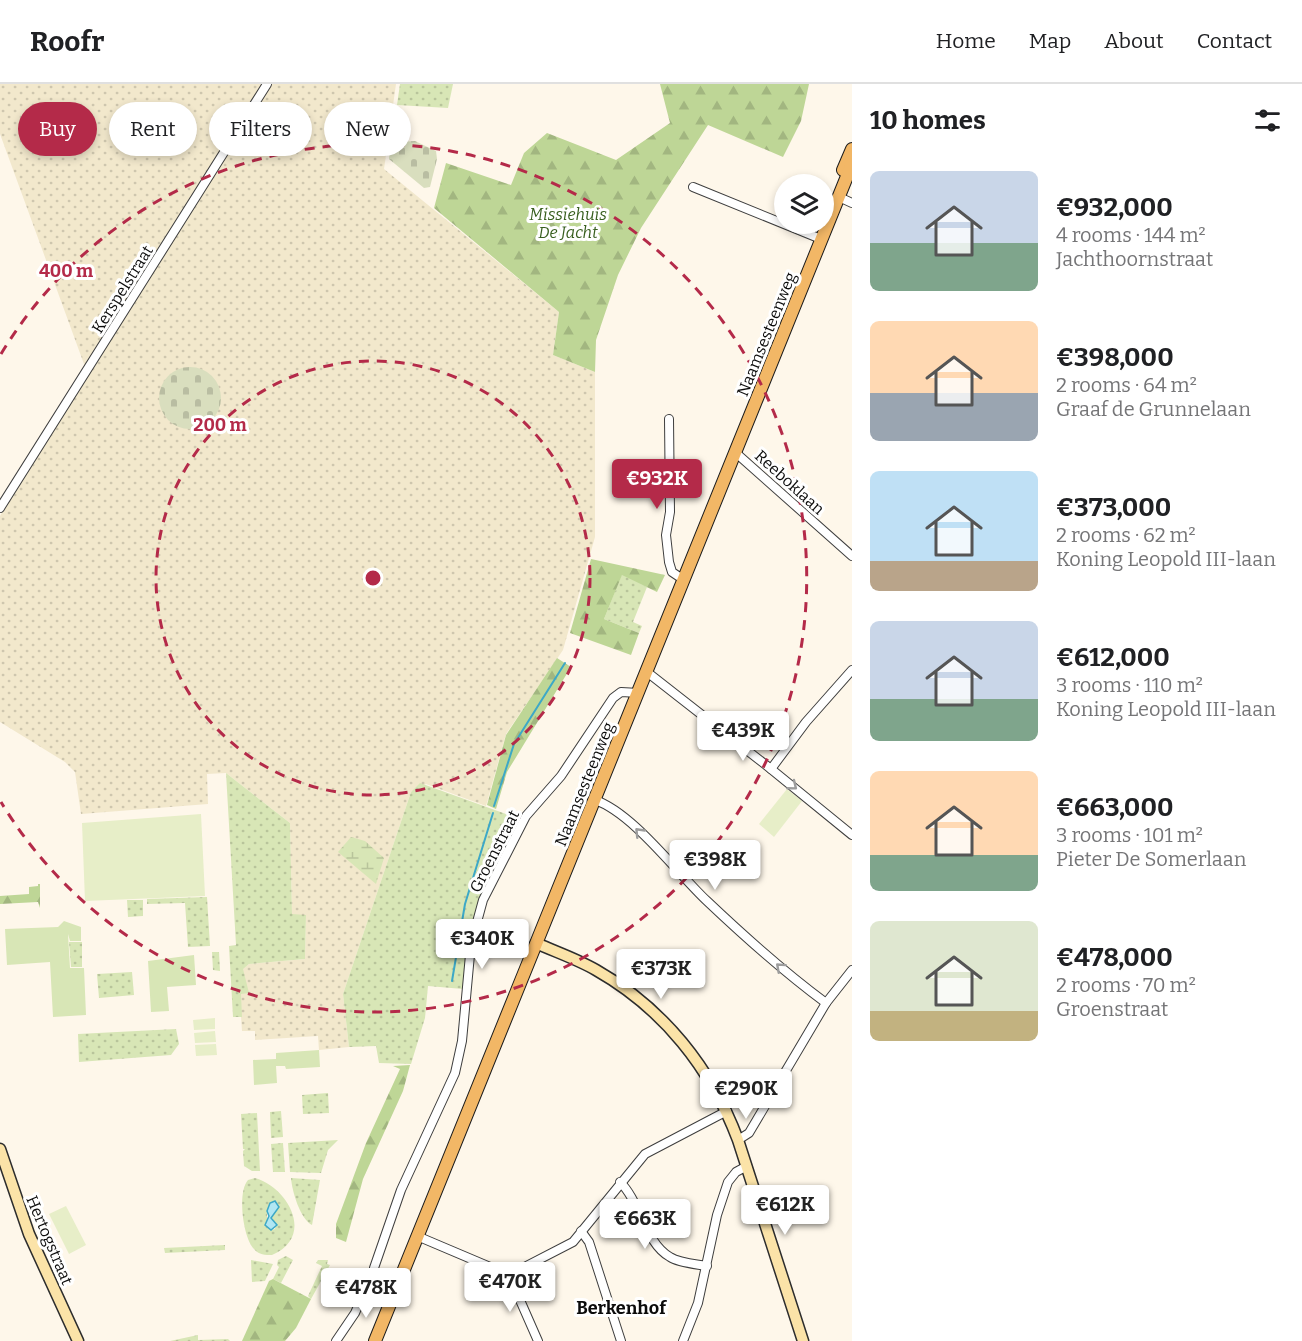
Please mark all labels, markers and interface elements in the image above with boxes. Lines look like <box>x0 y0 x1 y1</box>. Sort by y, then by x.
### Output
text: Roofr <box>30 25 104 58</box>
text: Home <box>936 28 996 54</box>
text: Map <box>1029 28 1071 54</box>
text: About <box>1104 28 1164 54</box>
text: Contact <box>1197 28 1272 54</box>
chip: Buy <box>18 102 97 156</box>
chip: Rent <box>109 102 197 156</box>
chip: Filters <box>209 102 312 156</box>
chip: New <box>324 102 411 156</box>
icon: filters <box>1251 104 1284 137</box>
text: 10 homes <box>870 105 986 136</box>
map controls <box>774 174 834 234</box>
button: layers <box>774 174 834 234</box>
text: €932,000 <box>1056 192 1173 223</box>
icon: home <box>918 195 990 267</box>
park label: Missiehuis De Jacht <box>529 205 607 242</box>
text: 4 rooms · 144 m² <box>1056 223 1206 247</box>
street label: Kerspelstraat <box>88 242 157 337</box>
text: Jachthoornstraat <box>1056 247 1213 271</box>
text: 400 m <box>39 260 93 282</box>
street label: Naamsesteenweg <box>733 269 800 399</box>
text: €398,000 <box>1056 342 1174 373</box>
icon: home <box>918 345 990 417</box>
text: 2 rooms · 64 m² <box>1056 373 1197 397</box>
text: Graaf de Grunnelaan <box>1056 397 1251 421</box>
text: 200 m <box>193 414 247 436</box>
street label: Reeboklaan <box>751 446 828 519</box>
pin: €932K <box>615 459 699 510</box>
text: €932K <box>626 466 688 490</box>
text: €373,000 <box>1056 492 1171 523</box>
icon: home <box>918 495 990 567</box>
text: 2 rooms · 62 m² <box>1056 523 1196 547</box>
text: Koning Leopold III-laan <box>1056 547 1276 571</box>
centre of rings <box>363 568 383 588</box>
text: €612,000 <box>1056 642 1170 673</box>
icon: home <box>918 645 990 717</box>
text: 3 rooms · 110 m² <box>1056 673 1203 697</box>
text: Koning Leopold III-laan <box>1056 697 1276 721</box>
pin: €439K <box>701 711 785 762</box>
text: €439K <box>711 718 775 742</box>
street label: Naamsesteenweg <box>551 719 618 849</box>
one-way arrow <box>786 778 797 789</box>
text: €663,000 <box>1056 792 1173 823</box>
icon: home <box>918 795 990 867</box>
street label: Groenstraat <box>466 807 523 896</box>
text: 3 rooms · 101 m² <box>1056 823 1203 847</box>
one-way arrow <box>636 829 647 840</box>
pin: €398K <box>673 840 757 891</box>
text: €398K <box>683 847 747 871</box>
text: Pieter De Somerlaan <box>1056 847 1246 871</box>
pin: €340K <box>440 919 524 970</box>
text: €340K <box>450 926 514 950</box>
text: €478,000 <box>1056 942 1173 973</box>
icon: home <box>918 945 990 1017</box>
pin: €373K <box>619 949 703 1000</box>
text: €373K <box>630 956 692 980</box>
one-way arrow <box>776 963 787 974</box>
text: 2 rooms · 70 m² <box>1056 973 1196 997</box>
text: Groenstraat <box>1056 997 1168 1021</box>
pin: €290K <box>704 1069 788 1120</box>
text: €290K <box>714 1076 778 1100</box>
pin: €612K <box>743 1185 827 1236</box>
text: €612K <box>755 1192 815 1216</box>
street label: Hertogstraat <box>22 1193 77 1288</box>
pin: €663K <box>603 1199 687 1250</box>
text: €663K <box>614 1206 676 1230</box>
pin: €470K <box>468 1262 552 1313</box>
pin: €478K <box>324 1268 408 1319</box>
text: €470K <box>478 1269 542 1293</box>
text: €478K <box>335 1275 397 1299</box>
district label: Berkenhof <box>576 1297 667 1319</box>

